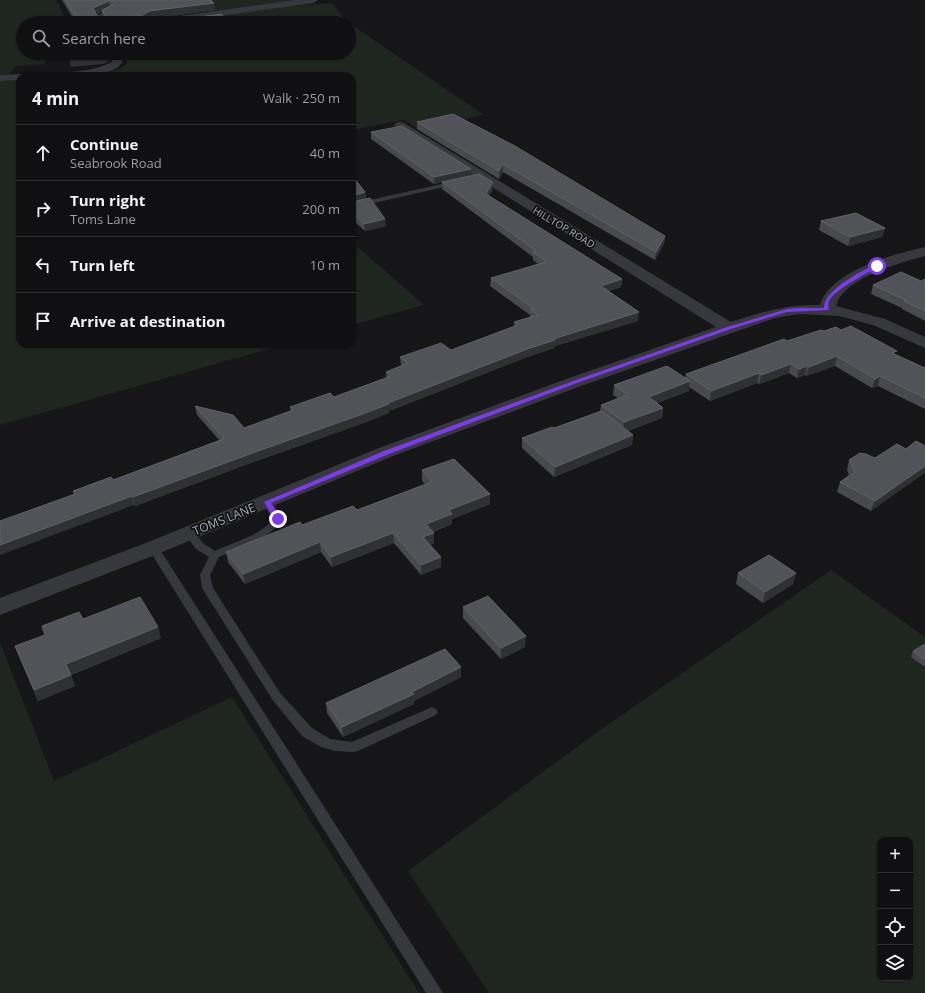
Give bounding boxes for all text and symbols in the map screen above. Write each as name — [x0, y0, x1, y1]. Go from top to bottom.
search box — [16, 16, 356, 60]
icon: search — [30, 27, 52, 49]
text: Search here — [62, 28, 146, 48]
text: 4 min — [32, 87, 79, 110]
text: Walk · 250 m — [263, 89, 340, 107]
text: Continue — [70, 134, 138, 154]
icon: ahead — [32, 142, 54, 164]
text: 40 m — [310, 144, 340, 162]
text: Seabrook Road — [70, 154, 162, 172]
text: Turn right — [70, 190, 145, 210]
icon: right — [32, 198, 54, 220]
text: 200 m — [302, 200, 340, 218]
street label: HILLTOP ROAD — [530, 203, 598, 251]
text: Toms Lane — [70, 210, 136, 228]
icon: left — [32, 254, 54, 276]
text: Turn left — [70, 255, 135, 275]
text: 10 m — [310, 256, 340, 274]
route start — [868, 257, 886, 275]
icon: arrive — [32, 310, 54, 332]
text: Arrive at destination — [70, 311, 225, 331]
street label: TOMS LANE — [190, 499, 258, 539]
route end — [269, 510, 287, 528]
map controls — [877, 837, 913, 981]
button: + — [877, 837, 913, 873]
button: − — [877, 873, 913, 909]
button: locate — [877, 909, 913, 945]
button: layers — [877, 945, 913, 981]

